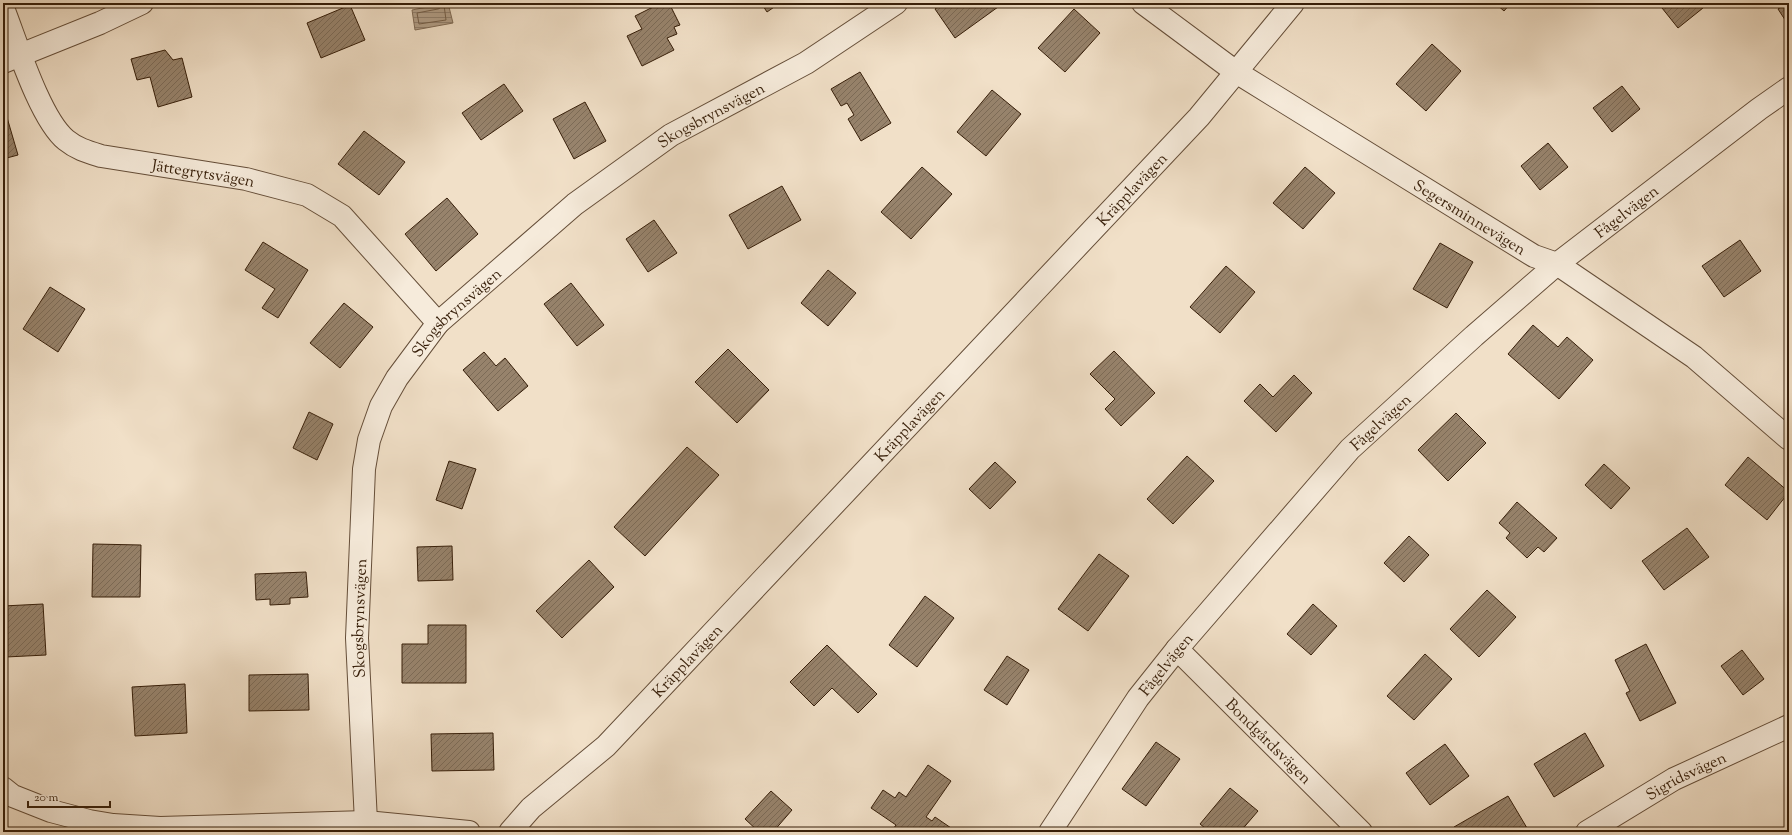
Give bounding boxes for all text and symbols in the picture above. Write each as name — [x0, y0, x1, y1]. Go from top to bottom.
street label: Skogsbrynsvägen — [653, 78, 770, 155]
street label: Kräpplavägen — [1093, 148, 1174, 233]
street label: Jättegrytsvägen — [149, 155, 258, 195]
street label: Segersminnevägen — [1408, 175, 1530, 263]
street label: Fågelvägen — [1591, 181, 1665, 245]
street label: Skogsbrynsvägen — [407, 263, 508, 363]
street label: Kräpplavägen — [870, 384, 952, 468]
street label: Fågelvägen — [1346, 389, 1418, 457]
street label: Skogsbrynsvägen — [348, 558, 374, 678]
street label: Kräpplavägen — [648, 620, 730, 704]
street label: Fågelvägen — [1135, 629, 1200, 702]
street label: Bondgårdsvägen — [1219, 694, 1316, 791]
street label: Sigridsvägen — [1642, 747, 1731, 808]
scale bar — [28, 783, 110, 809]
text: 20 m — [34, 789, 59, 807]

